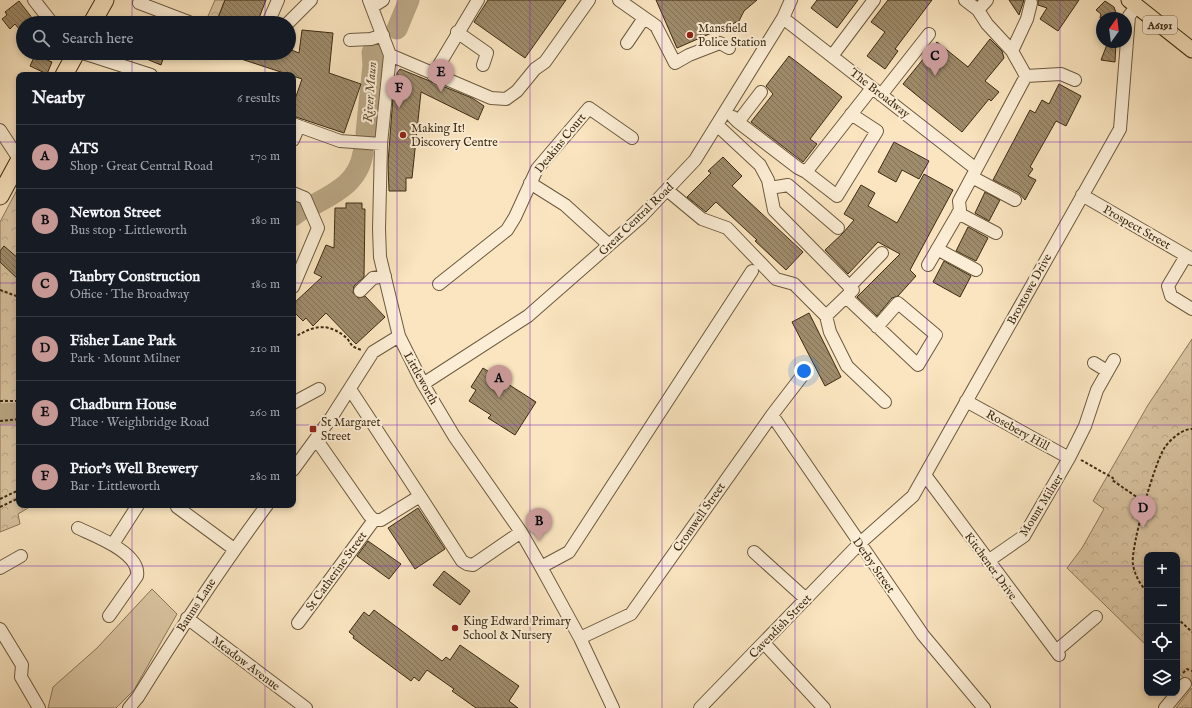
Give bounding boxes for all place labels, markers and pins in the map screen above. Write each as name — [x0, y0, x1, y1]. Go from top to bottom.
place label: Mansfield Police Station — [698, 21, 767, 50]
marker: Mansfield Police Station — [685, 30, 695, 40]
pin: C — [922, 43, 948, 76]
pin: E — [428, 59, 454, 92]
pin: F — [386, 75, 412, 108]
place label: Making It! Discovery Centre — [411, 121, 498, 150]
marker: Making It! Discovery Centre — [398, 130, 408, 140]
pin: A — [486, 365, 512, 398]
place label: St Margaret Street — [321, 415, 381, 444]
marker: St Margaret Street — [308, 424, 318, 434]
pin: D — [1130, 495, 1156, 528]
pin: B — [526, 508, 552, 541]
place label: King Edward Primary School & Nursery — [463, 614, 571, 643]
marker: King Edward Primary School & Nursery — [450, 623, 460, 633]

